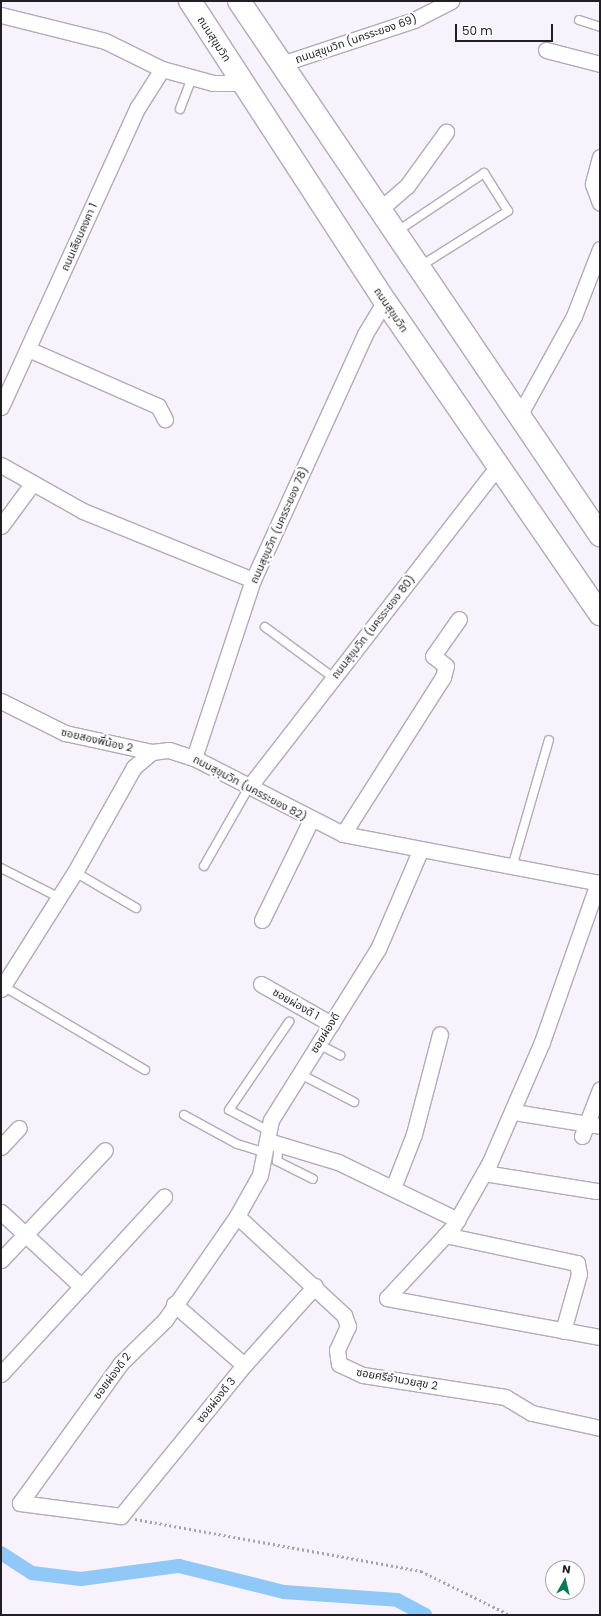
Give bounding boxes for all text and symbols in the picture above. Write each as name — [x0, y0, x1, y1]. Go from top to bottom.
street label: ถนนสุขุมวิท (นครระยอง 69) — [293, 12, 419, 66]
street label: ถนนสุขุมวิท — [194, 14, 234, 64]
scale bar — [457, 16, 555, 42]
text: 50 m — [462, 22, 493, 39]
street label: ถนนเลียบคงคา 1 — [58, 201, 100, 273]
street label: ถนนสุขุมวิท — [371, 285, 411, 335]
street label: ถนนสุขุมวิท (นครระยอง 78) — [247, 464, 311, 586]
street label: ถนนสุขุมวิท (นครระยอง 80) — [328, 573, 418, 681]
street label: ซอยสองพี่น้อง 2 — [60, 725, 134, 755]
street label: ถนนสุขุมวิท (นครระยอง 82) — [191, 752, 309, 824]
street label: ซอยผ่องดี 1 — [270, 985, 322, 1023]
street label: ซอยผ่องดี — [307, 1010, 343, 1056]
street label: ซอยผ่องดี 2 — [90, 1350, 134, 1402]
street label: ซอยศรีอำนวยสุข 2 — [355, 1365, 439, 1393]
street label: ซอยผ่องดี 3 — [194, 1375, 238, 1425]
north arrow — [545, 1560, 585, 1600]
text: N — [561, 1561, 572, 1578]

